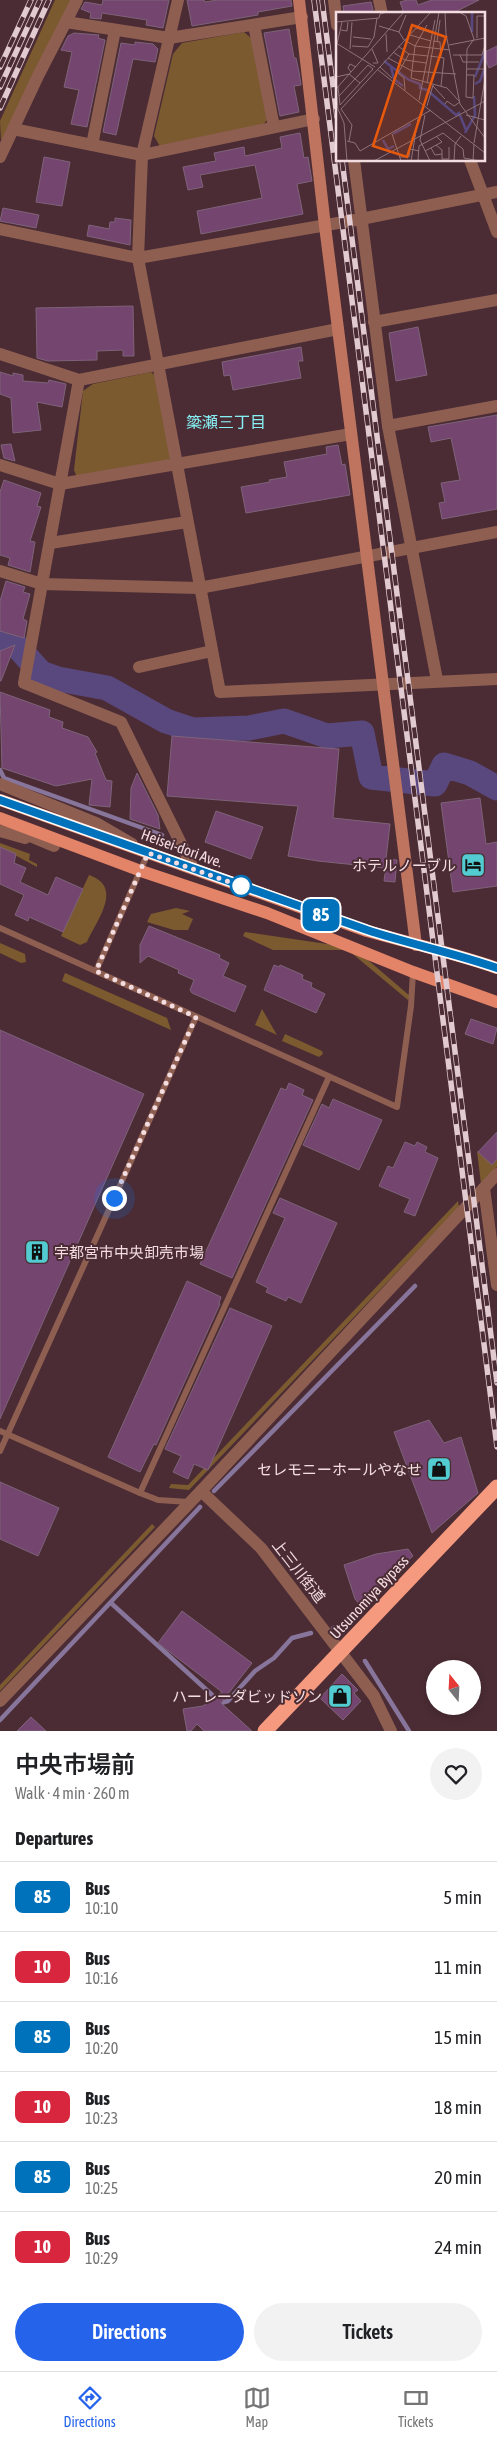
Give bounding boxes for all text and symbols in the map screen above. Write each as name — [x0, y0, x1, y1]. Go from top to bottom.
inset map — [336, 12, 484, 161]
district label: 簗瀬三丁目 — [186, 413, 266, 431]
street label: Heisei-dori Ave. — [139, 825, 225, 871]
hotel icon: ホテルノーブル — [460, 852, 486, 878]
place label: ホテルノーブル — [352, 857, 456, 874]
unlabelled marker — [230, 875, 252, 897]
line badge: 85 — [298, 899, 344, 931]
text: 85 — [313, 904, 329, 925]
your location — [102, 1186, 127, 1211]
building icon: 宇都宮市中央卸売市場 — [24, 1239, 50, 1265]
place label: 宇都宮市中央卸売市場 — [54, 1244, 204, 1261]
shop icon: セレモニーホールやなせ — [426, 1456, 452, 1482]
place label: セレモニーホールやなせ — [257, 1461, 422, 1478]
street label: 上三川街道 — [269, 1536, 329, 1606]
street label: Utsunomiya Bypass — [326, 1552, 412, 1642]
north arrow — [426, 1660, 481, 1715]
map controls — [426, 1660, 481, 1715]
shop icon: ハーレーダビッドソン — [327, 1683, 353, 1709]
place label: ハーレーダビッドソン — [172, 1688, 322, 1705]
button: heart — [430, 1748, 482, 1800]
text: 中央市場前 — [15, 1751, 135, 1778]
text: Walk · 4 min · 260 m — [15, 1784, 129, 1802]
text: Departures — [15, 1827, 93, 1849]
text: Bus — [85, 1877, 110, 1899]
text: 85 — [34, 1886, 51, 1907]
text: 5 min — [443, 1886, 482, 1908]
text: 10:10 — [85, 1899, 118, 1917]
text: Bus — [85, 1947, 110, 1969]
text: 10 — [34, 1956, 51, 1977]
text: 11 min — [434, 1956, 482, 1978]
text: 10:16 — [85, 1969, 118, 1987]
text: Bus — [85, 2017, 110, 2039]
text: 85 — [34, 2026, 51, 2047]
text: 15 min — [434, 2026, 482, 2048]
text: 10:20 — [85, 2039, 118, 2057]
text: Bus — [85, 2087, 110, 2109]
text: 10 — [34, 2096, 51, 2117]
text: 18 min — [434, 2096, 482, 2118]
text: 10:23 — [85, 2109, 118, 2127]
text: Bus — [85, 2157, 110, 2179]
text: 85 — [34, 2166, 51, 2187]
text: 20 min — [434, 2166, 482, 2188]
text: 10:25 — [85, 2179, 118, 2197]
text: Bus — [85, 2227, 110, 2249]
text: 10 — [34, 2236, 51, 2257]
text: 24 min — [434, 2236, 482, 2258]
text: 10:29 — [85, 2249, 118, 2267]
button: Directions — [15, 2303, 244, 2361]
button: Tickets — [254, 2303, 482, 2361]
tab: Directions — [64, 2384, 116, 2430]
tab: Map — [243, 2384, 271, 2430]
tab: Tickets — [398, 2384, 433, 2430]

